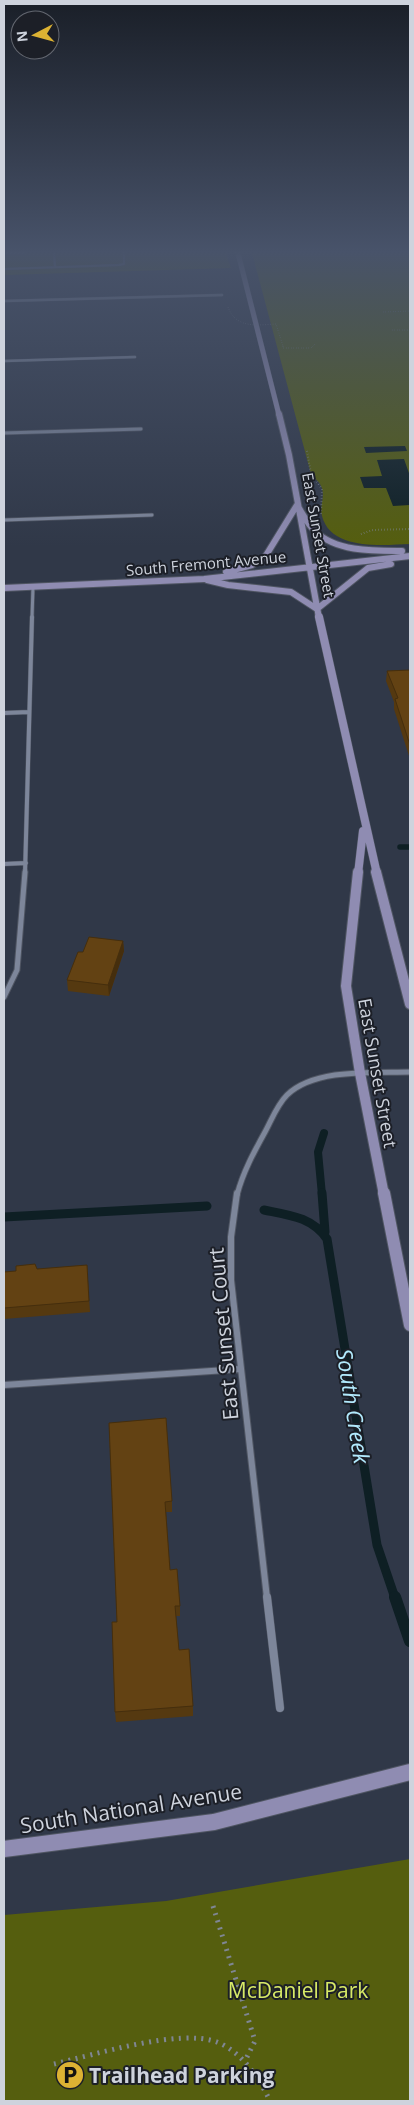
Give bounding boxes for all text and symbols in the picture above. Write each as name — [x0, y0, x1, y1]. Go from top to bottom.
north arrow — [10, 10, 60, 60]
text: N — [12, 30, 32, 43]
street label: East Sunset Street — [298, 471, 340, 599]
street label: South Fremont Avenue — [125, 546, 287, 580]
street label: East Sunset Street — [353, 996, 403, 1150]
street label: East Sunset Court — [202, 1247, 244, 1421]
water label: South Creek — [330, 1346, 378, 1467]
street label: South National Avenue — [18, 1777, 244, 1839]
park label: McDaniel Park — [228, 1976, 368, 2004]
parking icon: Trailhead Parking — [55, 2060, 85, 2090]
place label: Trailhead Parking — [89, 2061, 274, 2089]

